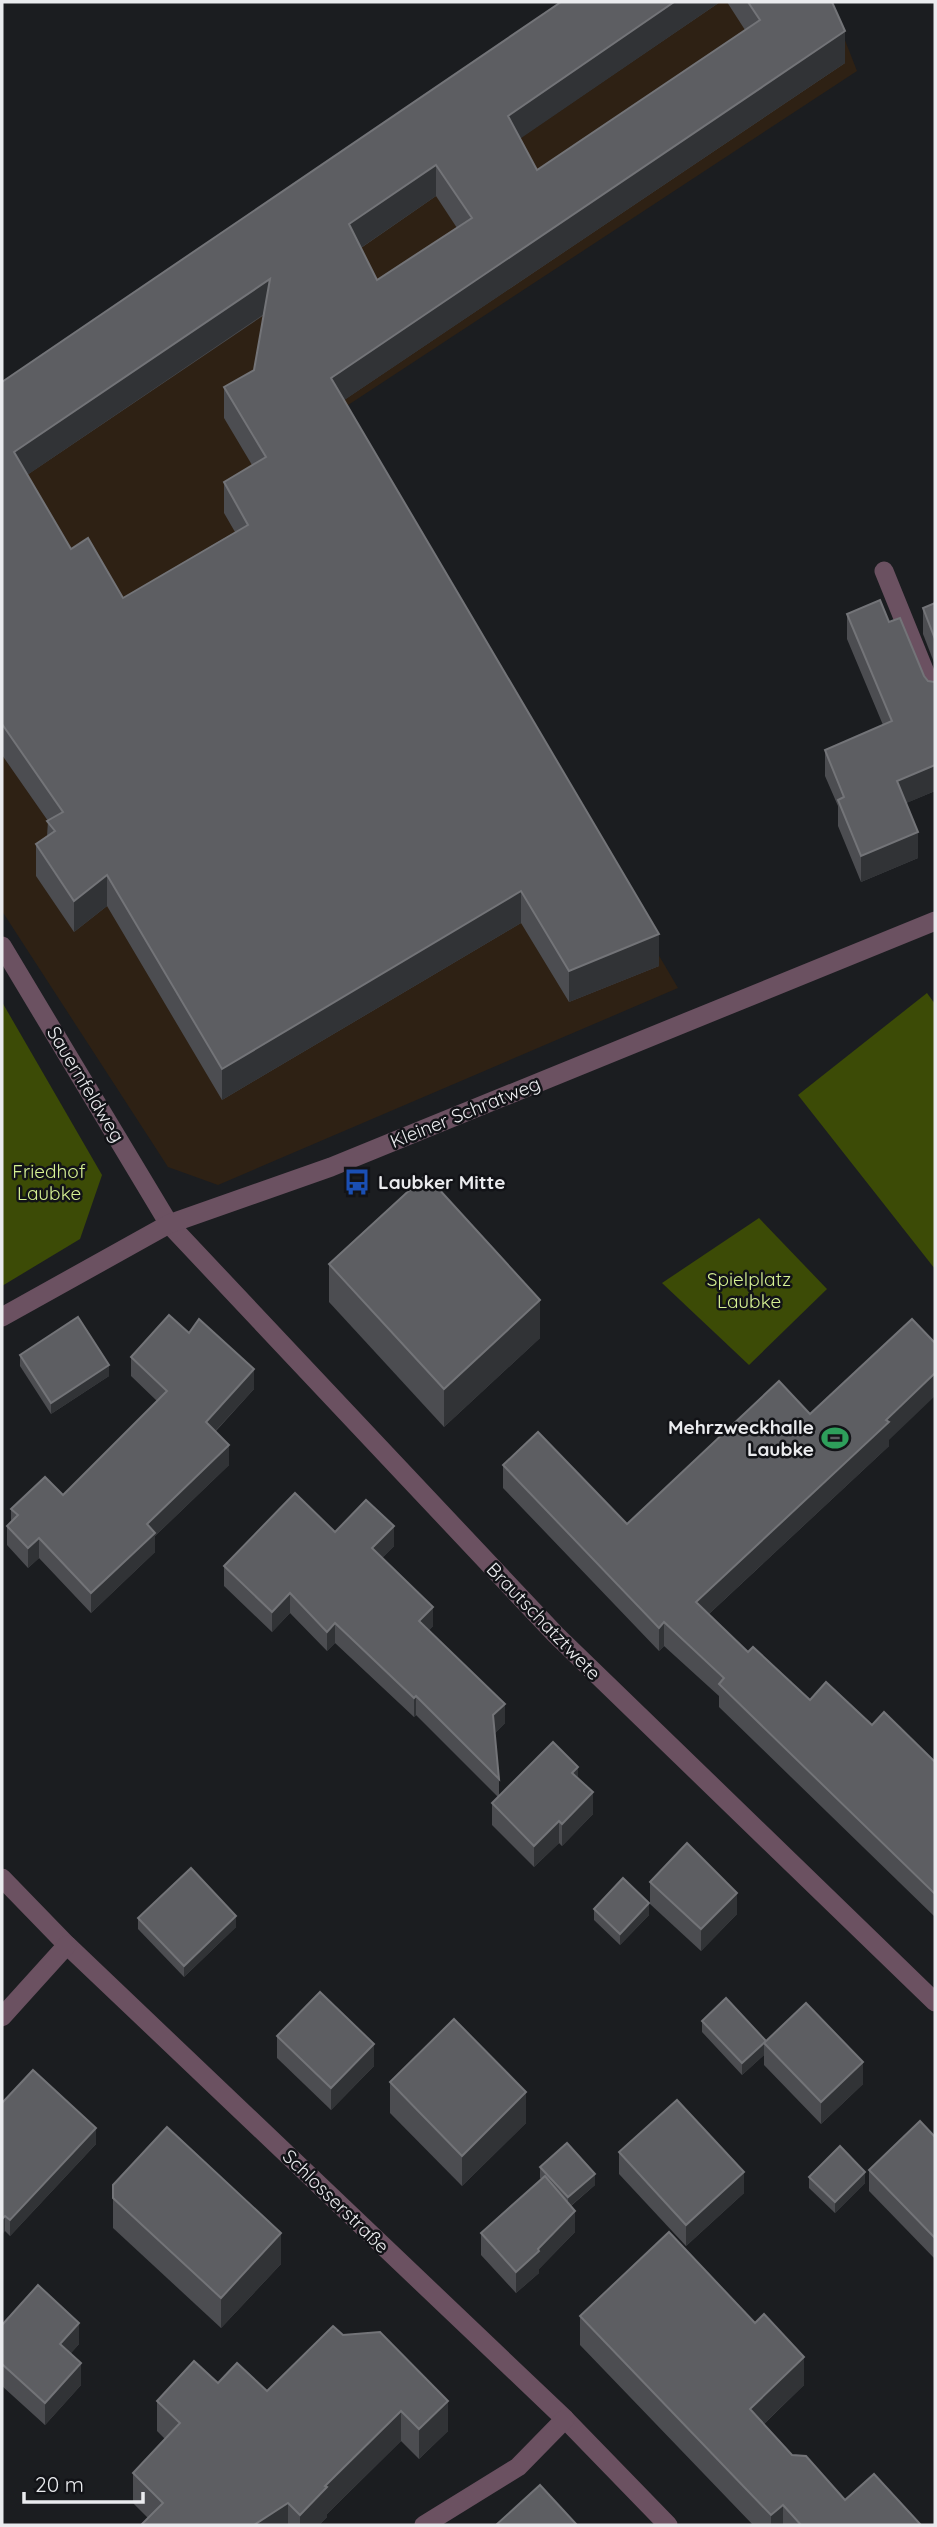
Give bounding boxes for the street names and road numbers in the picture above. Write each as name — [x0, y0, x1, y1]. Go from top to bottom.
street label: Sauernfeldweg — [42, 1022, 130, 1146]
street label: Kleiner Schratweg — [386, 1071, 544, 1153]
street label: Brautschatztwete — [482, 1557, 606, 1685]
street label: Schlosserstraße — [278, 2144, 394, 2258]

